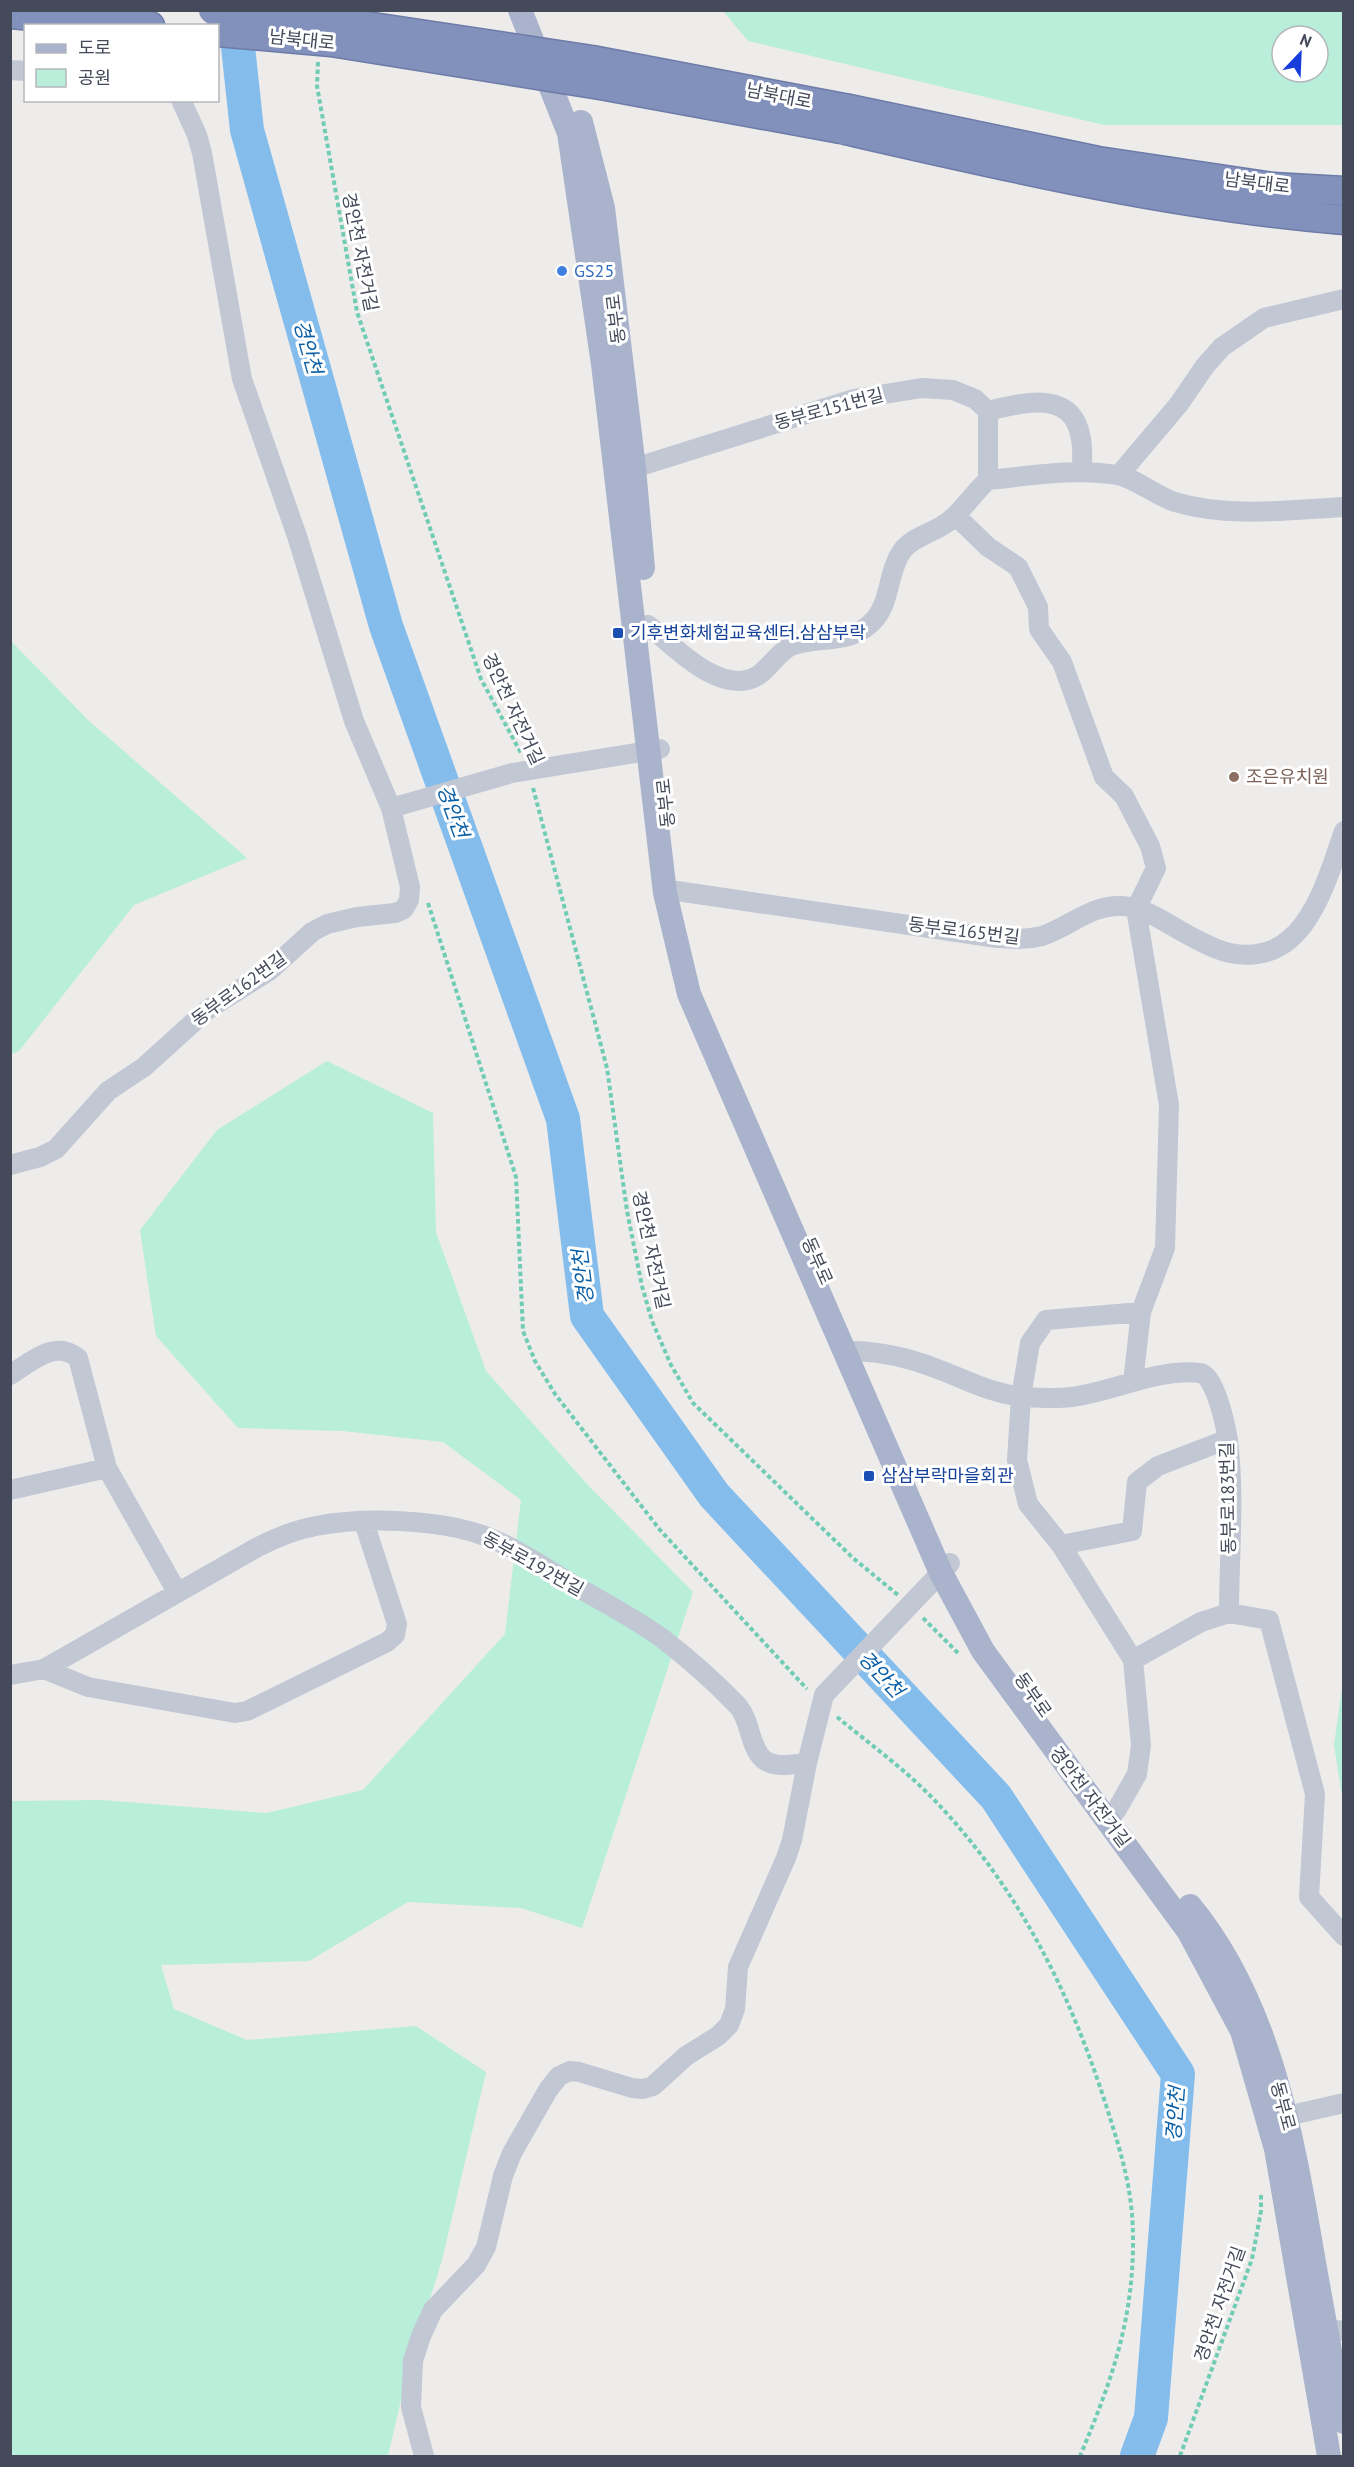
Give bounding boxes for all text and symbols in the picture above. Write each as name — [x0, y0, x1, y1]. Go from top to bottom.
legend — [24, 24, 219, 102]
north arrow — [1270, 24, 1330, 84]
street label: 남북대로 — [268, 25, 336, 54]
text: N — [1297, 29, 1315, 51]
text: 도로 — [78, 36, 111, 59]
text: 공원 — [78, 66, 111, 89]
street label: 남북대로 — [744, 78, 814, 113]
street label: 남북대로 — [1223, 167, 1291, 198]
street label: 경안천 자전거길 — [338, 190, 383, 313]
place label: GS25 — [574, 259, 614, 282]
marker: GS25 — [555, 264, 569, 278]
street label: 동부로 — [601, 293, 630, 345]
water label: 경안천 — [288, 317, 329, 380]
street label: 동부로151번길 — [772, 383, 886, 434]
place label: 기후변화체험교육센터.삼삼부락 — [630, 621, 866, 644]
marker: 기후변화체험교육센터.삼삼부락 — [611, 626, 625, 640]
street label: 경안천 자전거길 — [478, 649, 549, 768]
place label: 조은유치원 — [1246, 765, 1329, 788]
marker: 조은유치원 — [1227, 770, 1241, 784]
street label: 동부로 — [651, 777, 680, 829]
water label: 경안천 — [431, 781, 476, 844]
street label: 동부로165번길 — [907, 912, 1021, 949]
street label: 동부로162번길 — [187, 946, 291, 1031]
street label: 경안천 자전거길 — [628, 1188, 675, 1311]
street label: 동부로 — [797, 1233, 838, 1288]
water label: 경안천 — [566, 1245, 599, 1306]
street label: 동부로183번길 — [1215, 1442, 1240, 1554]
place label: 삼삼부락마을회관 — [881, 1464, 1014, 1487]
marker: 삼삼부락마을회관 — [862, 1469, 876, 1483]
street label: 동부로192번길 — [479, 1526, 588, 1601]
water label: 경안천 — [853, 1645, 911, 1705]
street label: 동부로 — [1010, 1668, 1057, 1722]
street label: 경안천 자전거길 — [1045, 1742, 1136, 1852]
street label: 동부로 — [1266, 2079, 1301, 2133]
water label: 경안천 — [1160, 2083, 1190, 2142]
street label: 경안천 자전거길 — [1189, 2243, 1250, 2365]

